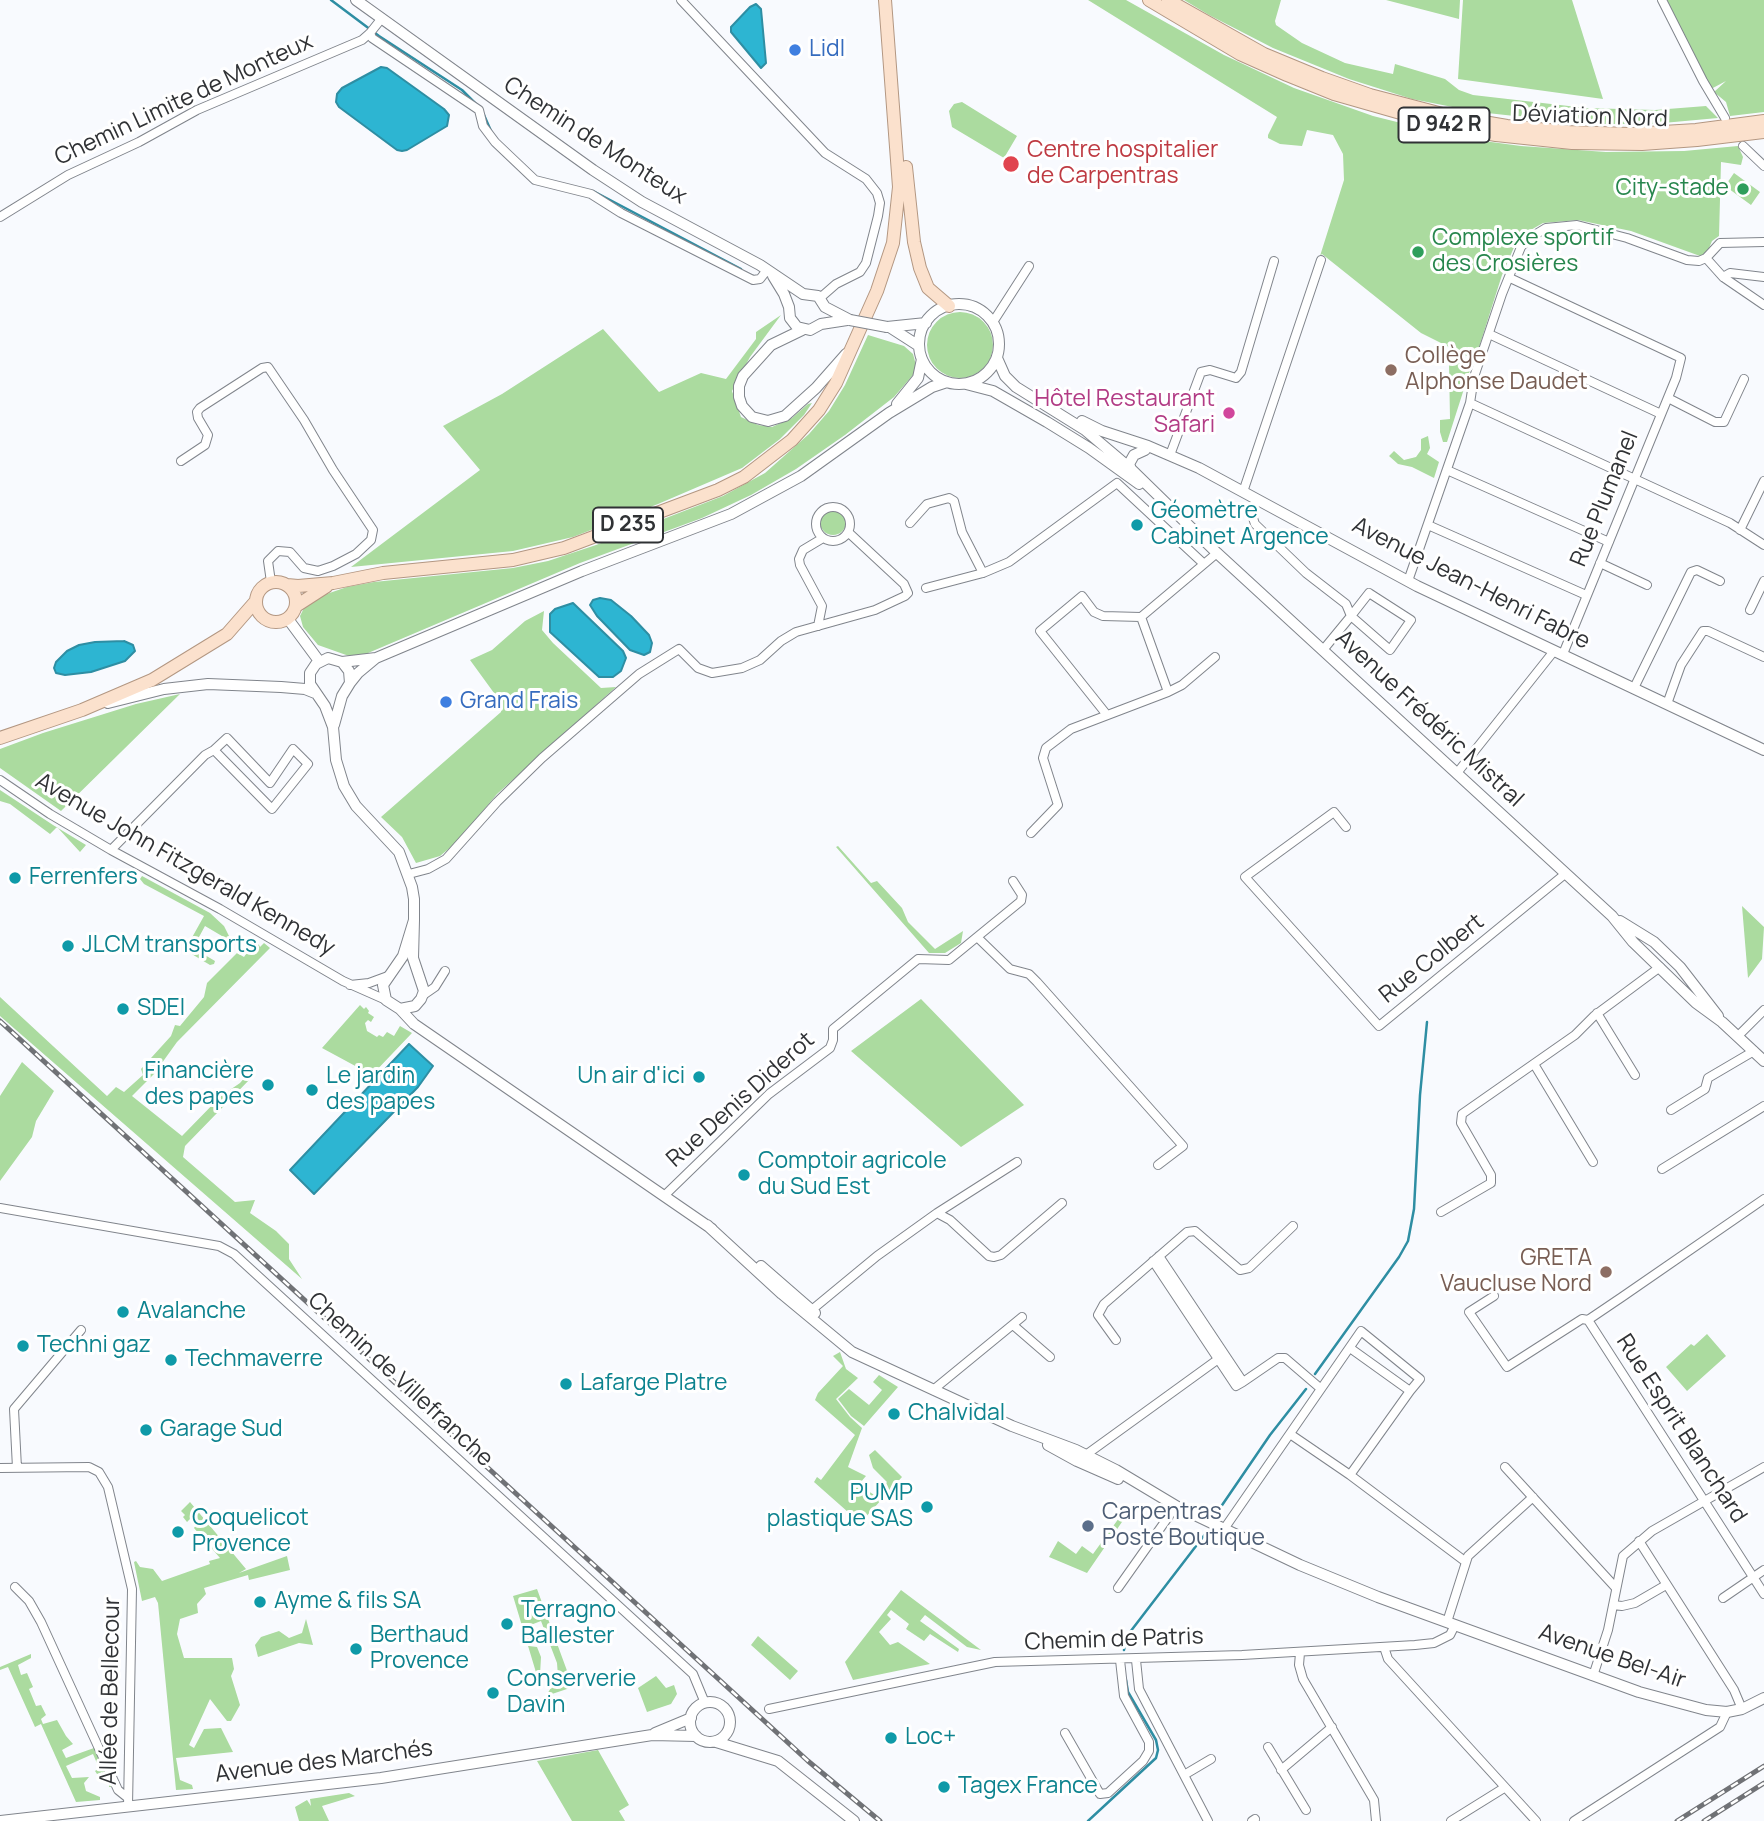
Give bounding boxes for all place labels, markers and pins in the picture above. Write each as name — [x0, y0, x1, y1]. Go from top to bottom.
place label: Lidl — [809, 36, 845, 64]
marker: Lidl — [787, 42, 803, 58]
place label: Centre hospitalier de Carpentras — [1027, 137, 1218, 191]
marker: Centre hospitalier de Carpentras — [1001, 154, 1021, 174]
place label: City-stade — [1615, 175, 1729, 203]
marker: City-stade — [1735, 181, 1751, 197]
place label: Complexe sportif des Crosières — [1432, 225, 1614, 279]
marker: Complexe sportif des Crosières — [1410, 244, 1426, 260]
place label: Collège Alphonse Daudet — [1405, 343, 1588, 397]
marker: Collège Alphonse Daudet — [1383, 362, 1399, 378]
place label: Hôtel Restaurant Safari — [1034, 386, 1215, 440]
marker: Hôtel Restaurant Safari — [1221, 405, 1237, 421]
place label: Géomètre Cabinet Argence — [1151, 498, 1329, 552]
marker: Géomètre Cabinet Argence — [1129, 517, 1145, 533]
place label: Grand Frais — [460, 688, 578, 716]
marker: Grand Frais — [438, 694, 454, 710]
place label: Ferrenfers — [29, 864, 138, 892]
marker: Ferrenfers — [7, 870, 23, 886]
place label: JLCM transports — [82, 932, 257, 960]
marker: JLCM transports — [60, 938, 76, 954]
place label: SDEI — [137, 995, 185, 1023]
marker: SDEI — [115, 1001, 131, 1017]
place label: Financière des papes — [144, 1058, 254, 1112]
place label: Le jardin des papes — [326, 1063, 435, 1117]
place label: Un air d'ici — [577, 1063, 685, 1091]
marker: Un air d'ici — [691, 1069, 707, 1085]
marker: Financière des papes — [260, 1077, 276, 1093]
marker: Le jardin des papes — [304, 1082, 320, 1098]
place label: Comptoir agricole du Sud Est — [758, 1148, 947, 1202]
marker: Comptoir agricole du Sud Est — [736, 1167, 752, 1183]
place label: GRETA Vaucluse Nord — [1440, 1245, 1592, 1299]
marker: GRETA Vaucluse Nord — [1598, 1264, 1614, 1280]
place label: Avalanche — [137, 1298, 246, 1326]
marker: Avalanche — [115, 1304, 131, 1320]
place label: Techni gaz — [37, 1332, 151, 1360]
marker: Techni gaz — [15, 1338, 31, 1354]
place label: Techmaverre — [185, 1346, 323, 1374]
marker: Techmaverre — [163, 1352, 179, 1368]
place label: Lafarge Platre — [580, 1370, 727, 1398]
marker: Lafarge Platre — [558, 1376, 574, 1392]
place label: Chalvidal — [908, 1400, 1005, 1428]
marker: Chalvidal — [886, 1406, 902, 1422]
place label: Garage Sud — [160, 1416, 283, 1444]
marker: Garage Sud — [138, 1422, 154, 1438]
place label: PUMP plastique SAS — [767, 1480, 913, 1534]
marker: PUMP plastique SAS — [919, 1499, 935, 1515]
place label: Carpentras Poste Boutique — [1102, 1499, 1265, 1553]
place label: Coquelicot Provence — [192, 1505, 309, 1559]
marker: Carpentras Poste Boutique — [1080, 1518, 1096, 1534]
marker: Coquelicot Provence — [170, 1524, 186, 1540]
place label: Ayme & fils SA — [274, 1588, 421, 1616]
marker: Ayme & fils SA — [252, 1594, 268, 1610]
place label: Terragno Ballester — [521, 1597, 616, 1651]
marker: Terragno Ballester — [499, 1616, 515, 1632]
place label: Berthaud Provence — [370, 1622, 469, 1676]
marker: Berthaud Provence — [348, 1641, 364, 1657]
place label: Conserverie Davin — [507, 1666, 636, 1720]
marker: Conserverie Davin — [485, 1685, 501, 1701]
place label: Loc+ — [905, 1724, 956, 1752]
marker: Loc+ — [883, 1730, 899, 1746]
place label: Tagex France — [958, 1773, 1098, 1801]
marker: Tagex France — [936, 1779, 952, 1795]

